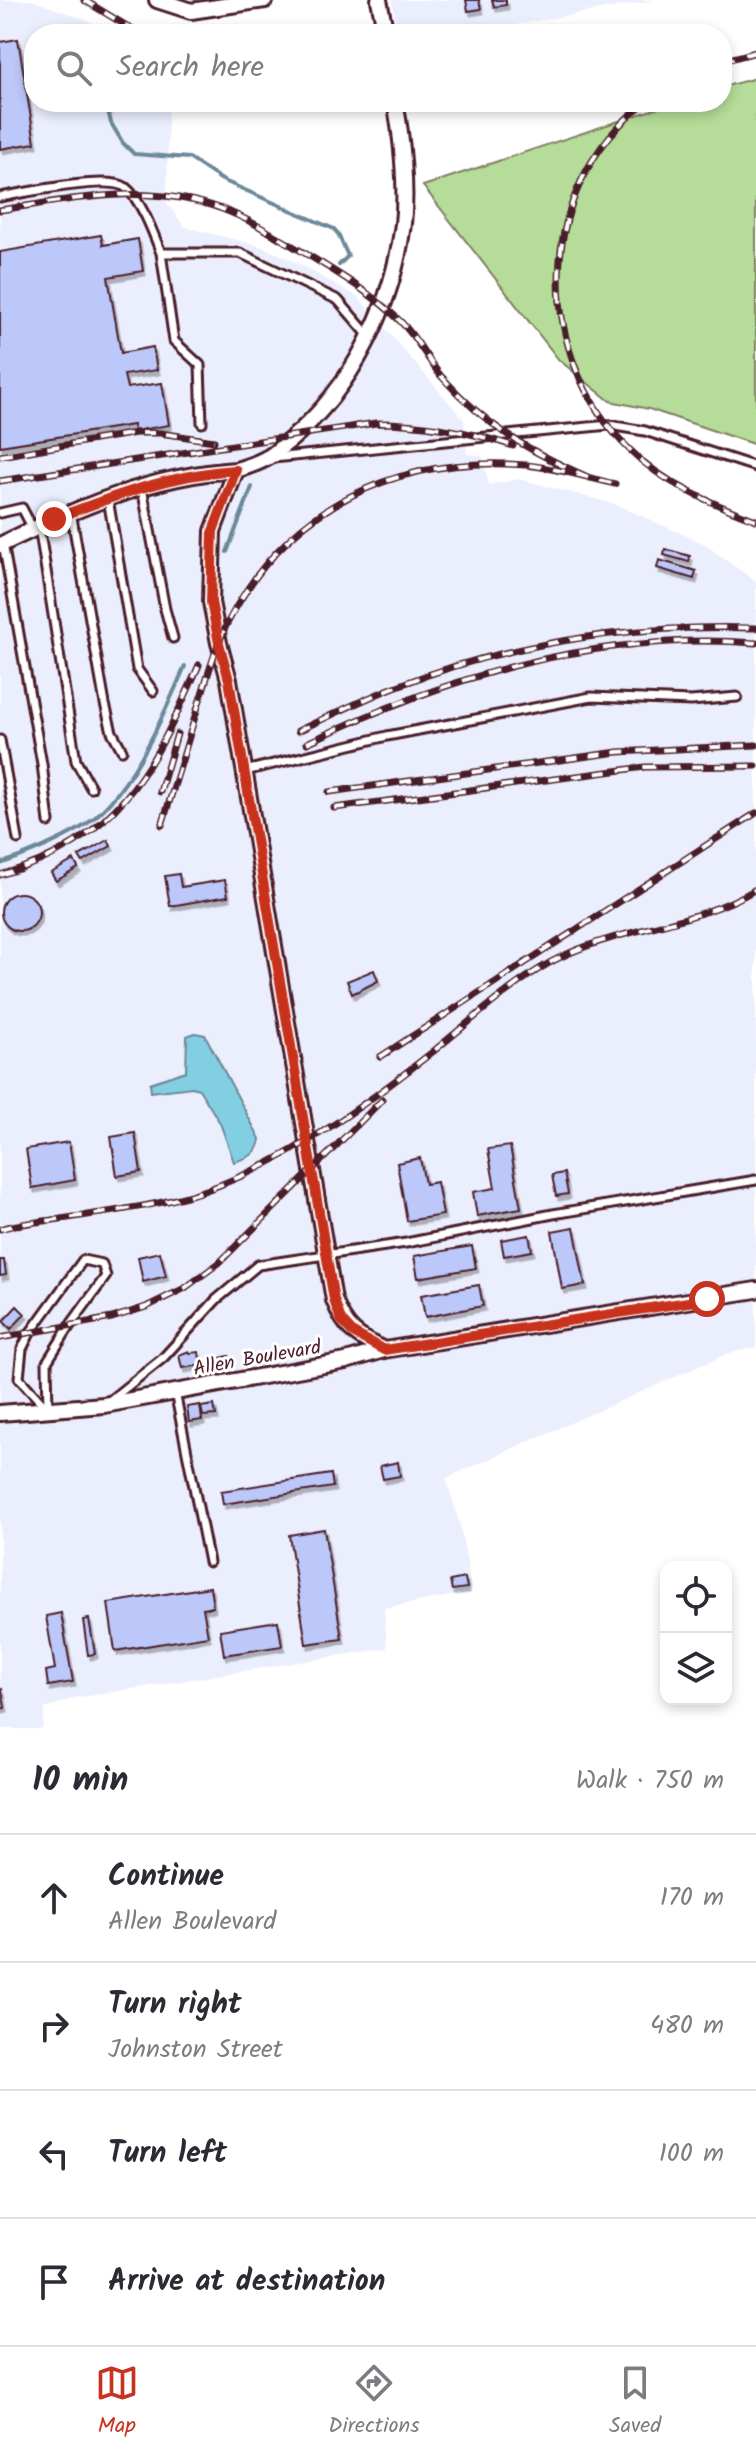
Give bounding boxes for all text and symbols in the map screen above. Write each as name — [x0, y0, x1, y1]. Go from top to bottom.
search box — [24, 24, 732, 112]
text: Search here — [116, 44, 264, 92]
icon: search — [52, 46, 96, 90]
route end — [36, 501, 72, 537]
route start — [689, 1281, 725, 1317]
street label: Allen Boulevard — [191, 1332, 325, 1386]
map controls — [660, 1561, 732, 1705]
button: locate — [660, 1561, 732, 1633]
button: layers — [660, 1633, 732, 1705]
text: 10 min — [32, 1754, 128, 1808]
text: Walk · 750 m — [576, 1760, 724, 1802]
text: Continue — [108, 1853, 224, 1901]
icon: ahead — [32, 1876, 76, 1920]
text: 170 m — [660, 1877, 724, 1919]
text: Allen Boulevard — [108, 1901, 276, 1943]
text: Turn right — [108, 1981, 241, 2029]
icon: right — [32, 2004, 76, 2048]
text: 480 m — [650, 2005, 724, 2047]
text: Johnston Street — [108, 2029, 283, 2071]
text: Turn left — [108, 2130, 227, 2178]
icon: left — [32, 2132, 76, 2176]
text: 100 m — [659, 2133, 724, 2175]
text: Arrive at destination — [108, 2258, 385, 2306]
icon: arrive — [32, 2260, 76, 2304]
tab: Map — [95, 2361, 139, 2444]
tab: Directions — [328, 2361, 420, 2444]
tab: Saved — [609, 2361, 661, 2444]

